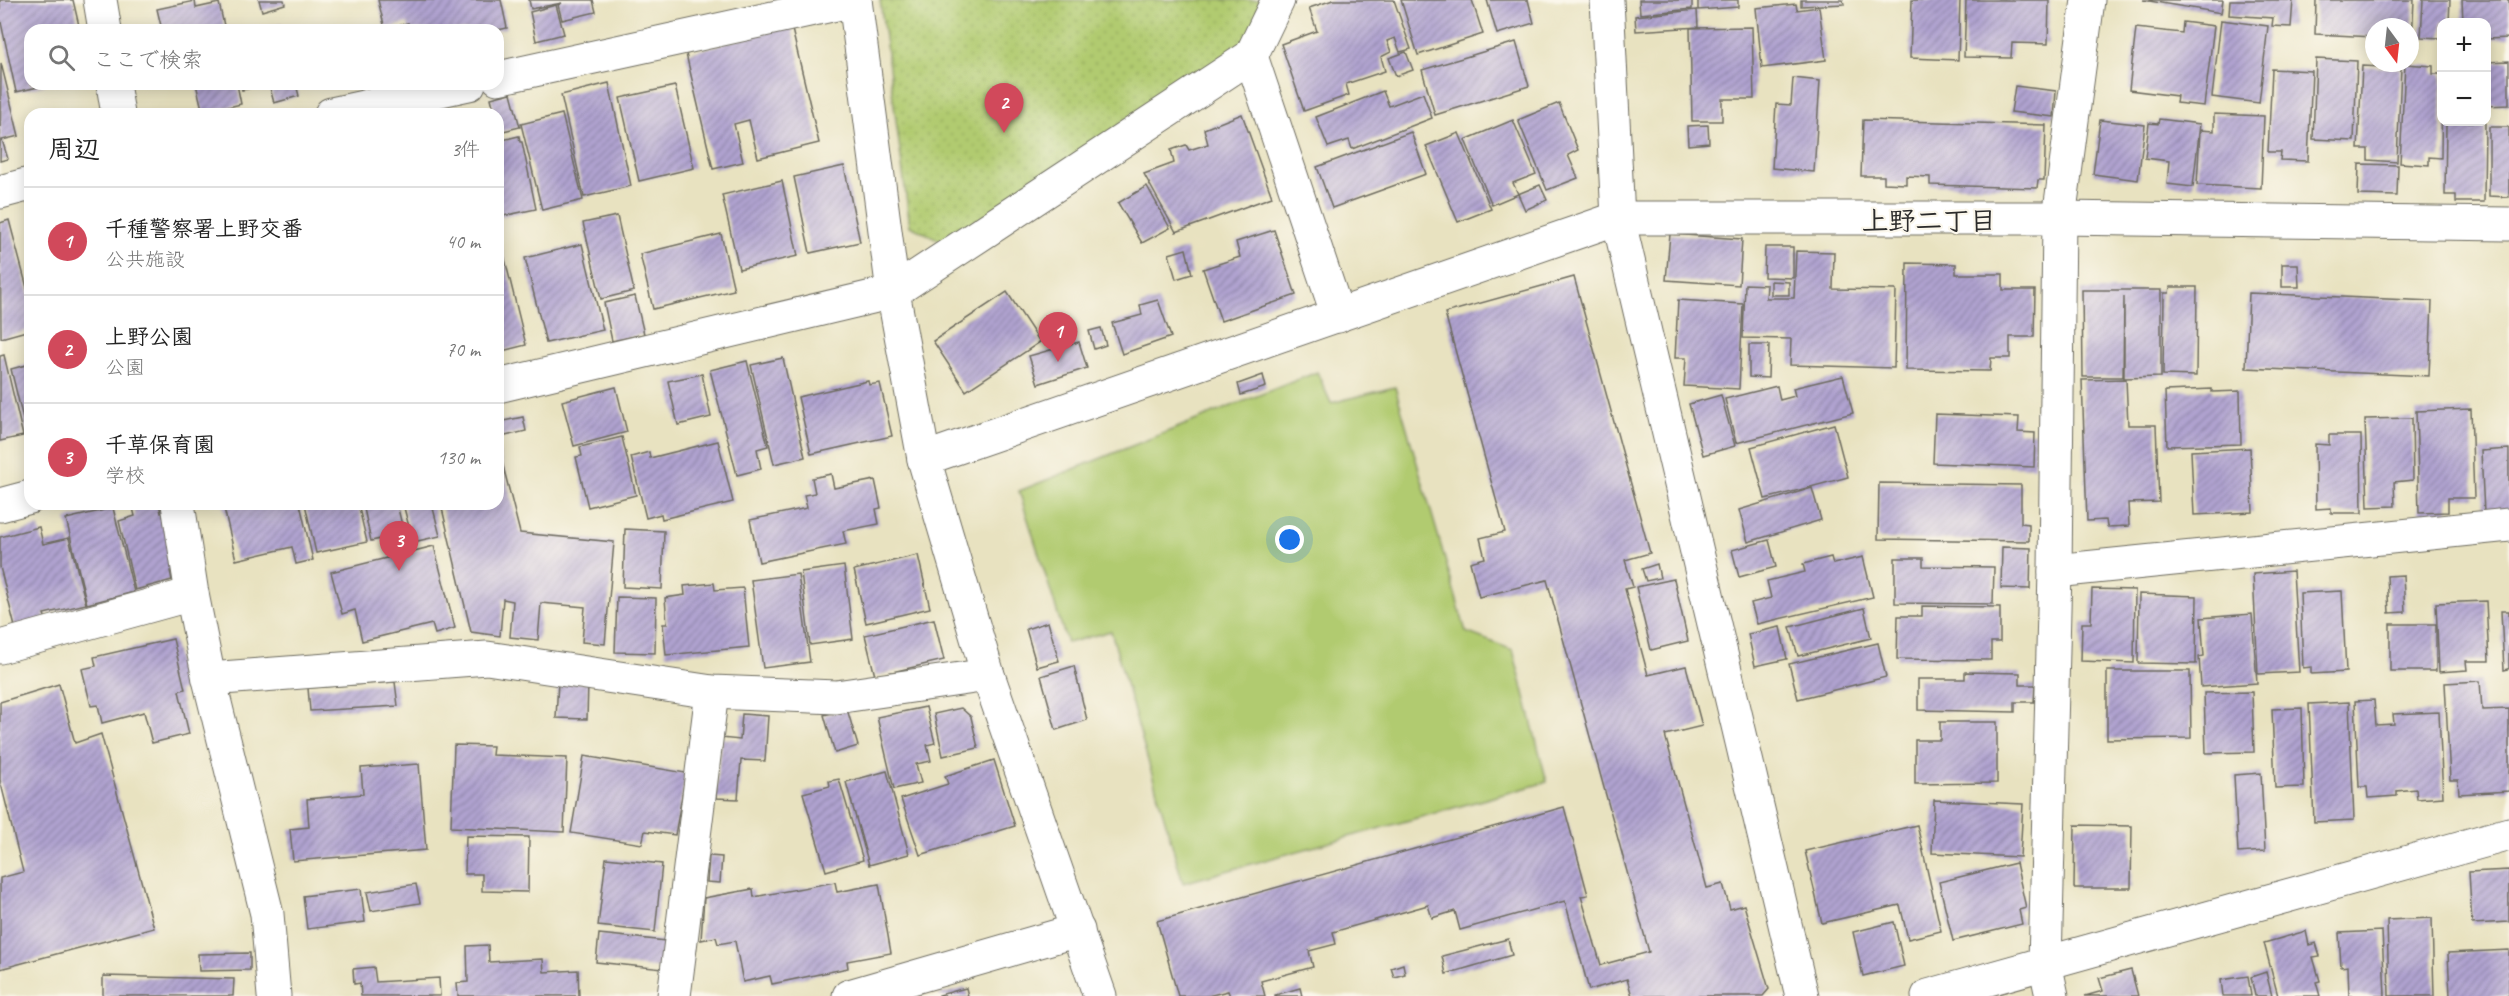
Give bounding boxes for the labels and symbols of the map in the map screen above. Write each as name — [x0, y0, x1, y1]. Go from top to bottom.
north arrow — [2365, 18, 2419, 72]
pin: 2 — [984, 84, 1024, 133]
district label: 上野二丁目 — [1862, 204, 1997, 238]
pin: 1 — [1038, 312, 1078, 362]
pin: 3 — [380, 522, 418, 571]
your location — [1275, 525, 1304, 554]

